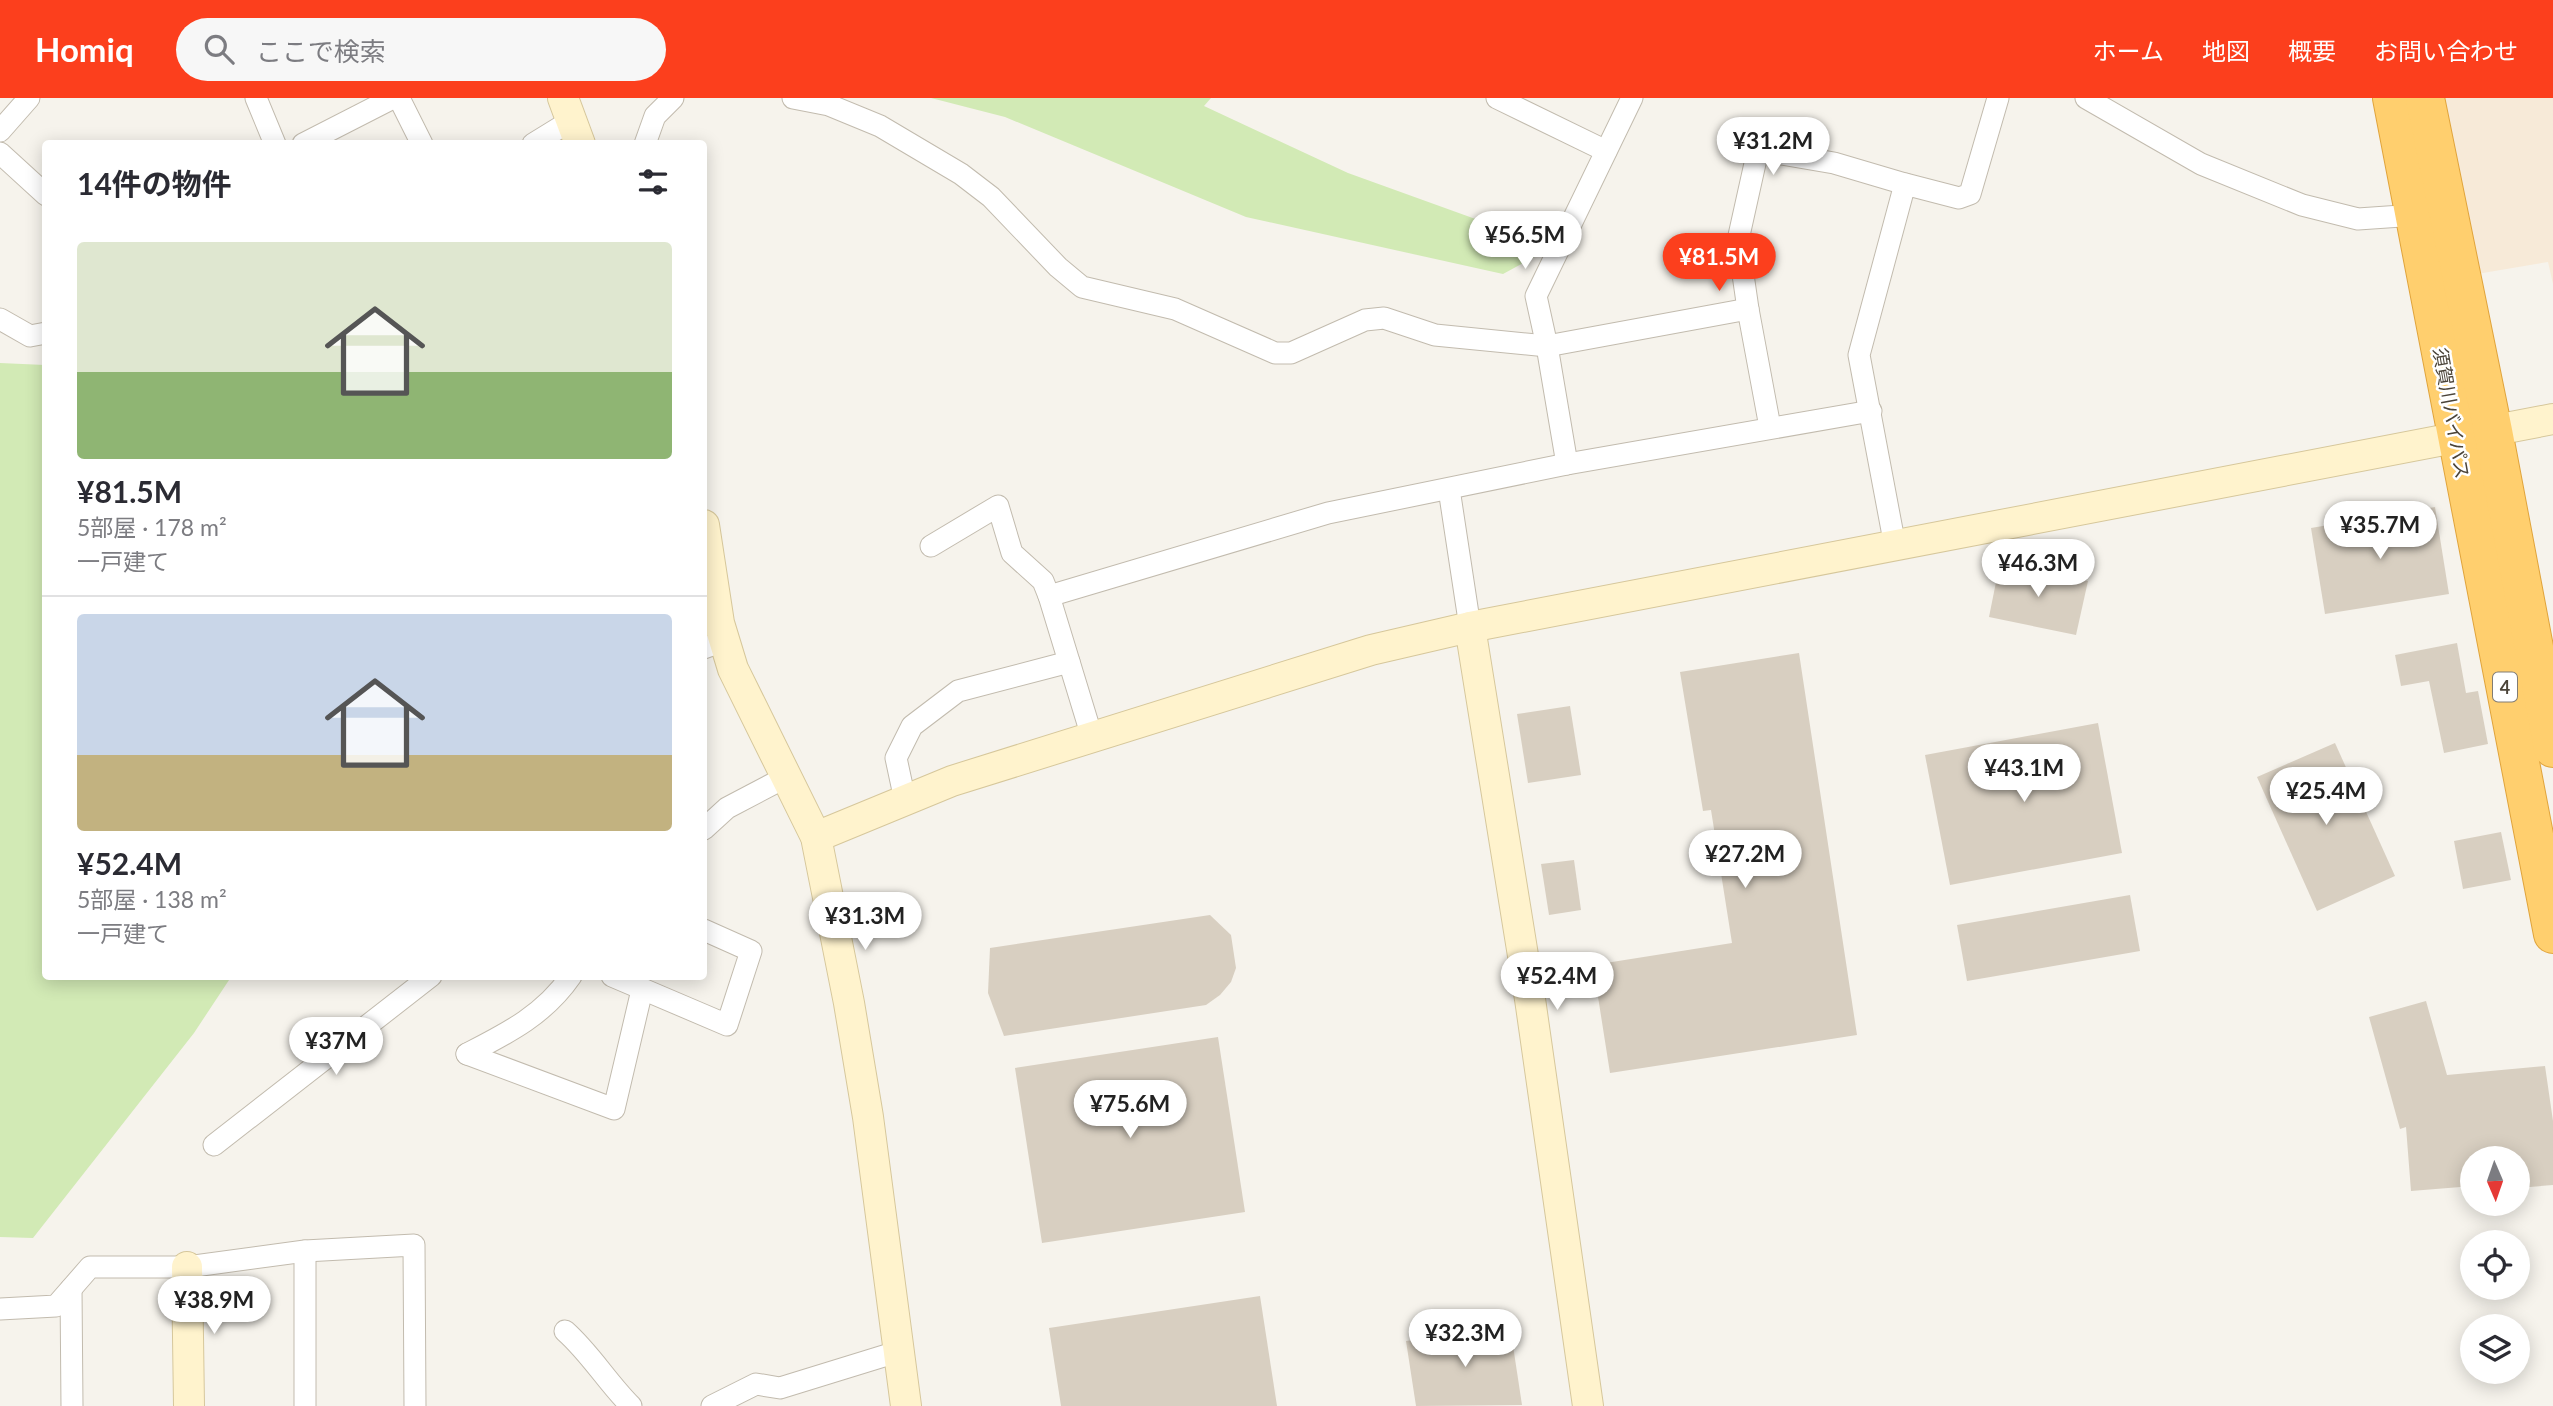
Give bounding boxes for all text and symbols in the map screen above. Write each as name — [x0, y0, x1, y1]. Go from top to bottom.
search box — [176, 18, 666, 81]
text: Homiq — [35, 29, 134, 69]
icon: search — [200, 30, 238, 68]
text: ここで検索 — [256, 35, 386, 67]
text: ホーム — [2093, 36, 2164, 65]
text: 地図 — [2202, 36, 2250, 65]
text: 概要 — [2288, 36, 2336, 65]
text: お問い合わせ — [2374, 36, 2518, 65]
pin: ¥31.2M — [1716, 118, 1830, 177]
text: ¥31.2M — [1733, 126, 1813, 154]
icon: filters — [634, 163, 672, 201]
text: 14件の物件 — [77, 165, 232, 201]
pin: ¥56.5M — [1468, 212, 1582, 271]
text: ¥56.5M — [1485, 220, 1565, 248]
pin: ¥81.5M — [1662, 234, 1776, 293]
text: ¥81.5M — [1679, 242, 1759, 270]
icon: home — [312, 288, 438, 414]
street label: 須賀川バイパス — [2429, 346, 2475, 480]
text: ¥81.5M — [77, 473, 182, 509]
pin: ¥35.7M — [2323, 502, 2437, 561]
text: ¥35.7M — [2340, 510, 2420, 538]
text: 5部屋 · 178 m² — [77, 513, 227, 541]
pin: ¥46.3M — [1981, 540, 2095, 599]
text: 一戸建て — [77, 547, 169, 575]
text: ¥46.3M — [1998, 548, 2078, 576]
icon: home — [312, 660, 438, 786]
road number: 4 — [2493, 672, 2517, 702]
pin: ¥43.1M — [1967, 744, 2081, 804]
text: ¥43.1M — [1984, 753, 2064, 781]
pin: ¥25.4M — [2269, 768, 2383, 827]
text: ¥25.4M — [2286, 776, 2366, 804]
pin: ¥27.2M — [1688, 830, 1802, 890]
text: ¥27.2M — [1705, 839, 1785, 867]
text: ¥52.4M — [77, 845, 182, 881]
text: 5部屋 · 138 m² — [77, 885, 227, 913]
pin: ¥31.3M — [808, 892, 922, 952]
text: ¥31.3M — [825, 901, 905, 929]
text: 一戸建て — [77, 919, 169, 947]
pin: ¥52.4M — [1500, 953, 1614, 1012]
text: ¥52.4M — [1517, 961, 1597, 989]
pin: ¥37M — [295, 1018, 377, 1077]
text: ¥37M — [305, 1026, 367, 1054]
pin: ¥75.6M — [1073, 1080, 1187, 1140]
text: ¥75.6M — [1090, 1089, 1170, 1117]
north arrow — [2460, 1146, 2530, 1216]
map controls — [2460, 1146, 2530, 1384]
button: locate — [2460, 1230, 2530, 1300]
pin: ¥38.9M — [157, 1276, 271, 1336]
text: ¥38.9M — [174, 1285, 254, 1313]
pin: ¥32.3M — [1408, 1310, 1522, 1369]
button: layers — [2460, 1314, 2530, 1384]
text: ¥32.3M — [1425, 1318, 1505, 1346]

